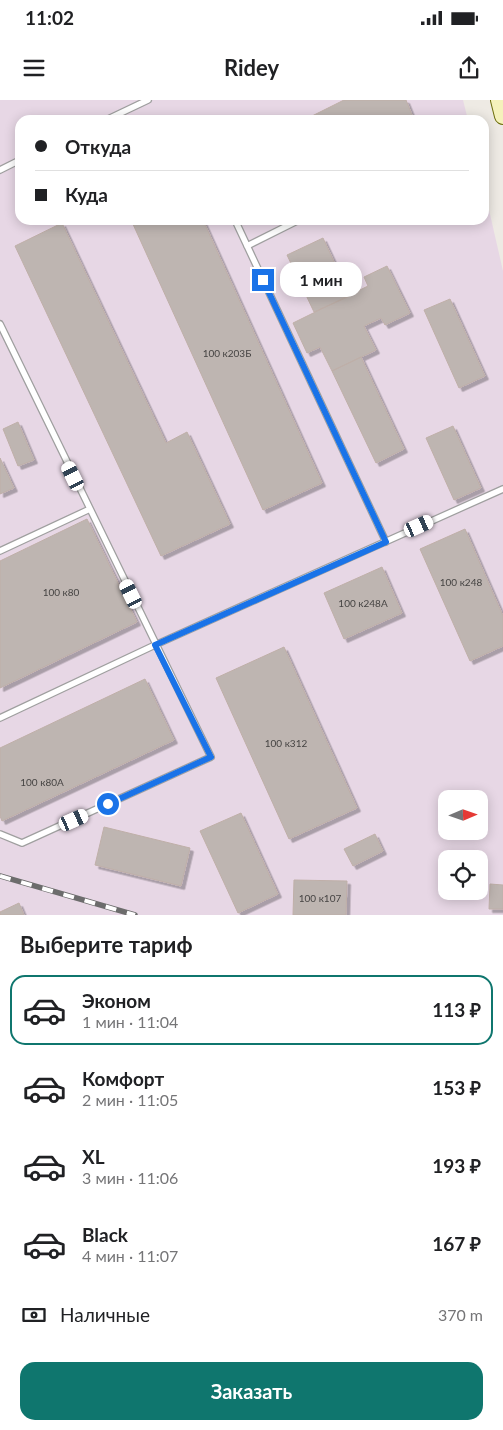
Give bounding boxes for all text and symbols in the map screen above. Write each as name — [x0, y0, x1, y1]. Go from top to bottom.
text: 11:02 — [25, 6, 74, 29]
icon: menu — [20, 54, 48, 82]
text: Ridey — [224, 54, 279, 81]
icon: share — [455, 54, 483, 82]
text: Откуда — [65, 135, 131, 158]
text: Куда — [65, 183, 108, 206]
callout: 1 мин — [280, 262, 363, 298]
route end — [252, 269, 274, 291]
text: 1 мин — [299, 270, 343, 289]
house number: 100 к203Б — [203, 347, 251, 359]
car — [59, 459, 86, 493]
car — [402, 513, 435, 539]
house number: 100 к248 — [440, 576, 482, 588]
car — [117, 577, 144, 611]
house number: 100 к80 — [43, 586, 80, 598]
house number: 100 к248А — [338, 597, 388, 609]
house number: 100 к312 — [265, 737, 307, 749]
house number: 100 к80А — [20, 776, 64, 788]
north arrow — [438, 790, 488, 840]
map controls — [438, 790, 488, 900]
route start — [97, 793, 119, 815]
car — [57, 807, 90, 833]
button: locate — [438, 850, 488, 900]
house number: 100 к107 — [299, 892, 341, 904]
text: Выберите тариф — [20, 931, 193, 958]
icon: car — [22, 988, 67, 1033]
text: Эконом — [82, 989, 151, 1012]
text: 113 ₽ — [432, 998, 481, 1021]
text: 1 мин · 11:04 — [82, 1012, 178, 1031]
icon: car — [22, 1066, 67, 1111]
text: Комфорт — [82, 1067, 164, 1090]
text: 153 ₽ — [432, 1076, 481, 1099]
text: 2 мин · 11:05 — [82, 1090, 178, 1109]
icon: car — [22, 1144, 67, 1189]
text: XL — [82, 1145, 105, 1168]
text: 193 ₽ — [432, 1154, 481, 1177]
text: 3 мин · 11:06 — [82, 1168, 178, 1187]
icon: car — [22, 1222, 67, 1267]
text: Black — [82, 1223, 128, 1246]
text: 167 ₽ — [432, 1232, 481, 1255]
text: 4 мин · 11:07 — [82, 1246, 178, 1265]
icon: cash — [20, 1301, 48, 1329]
text: Наличные — [60, 1303, 150, 1326]
text: 370 m — [438, 1305, 483, 1324]
button: Заказать — [20, 1362, 483, 1420]

